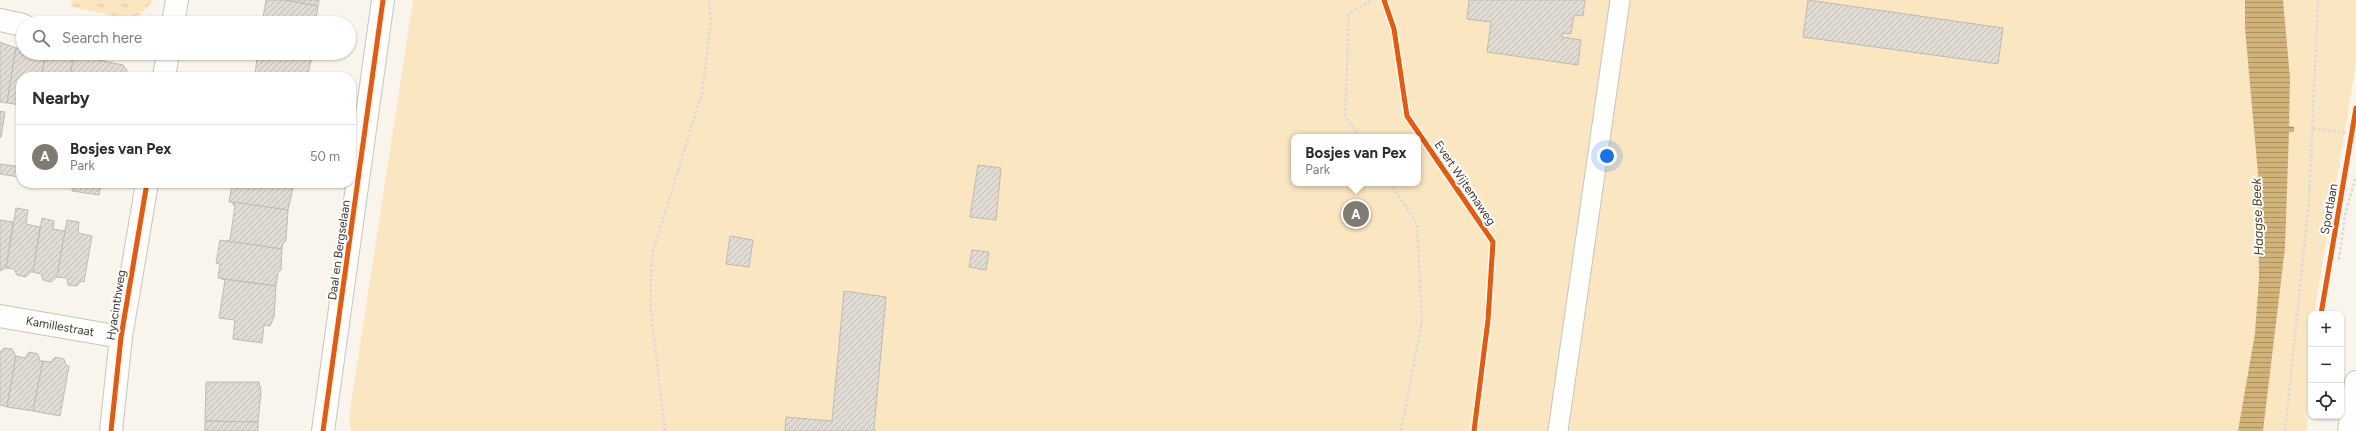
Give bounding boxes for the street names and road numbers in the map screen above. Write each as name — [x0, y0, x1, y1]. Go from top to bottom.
street label: Evert Wijtemaweg — [1432, 138, 1498, 228]
street label: Sportlaan — [2318, 182, 2340, 236]
street label: Daal en Bergselaan — [325, 199, 353, 301]
street label: Hyacinthweg — [104, 269, 128, 341]
street label: Kamillestraat — [25, 314, 96, 339]

